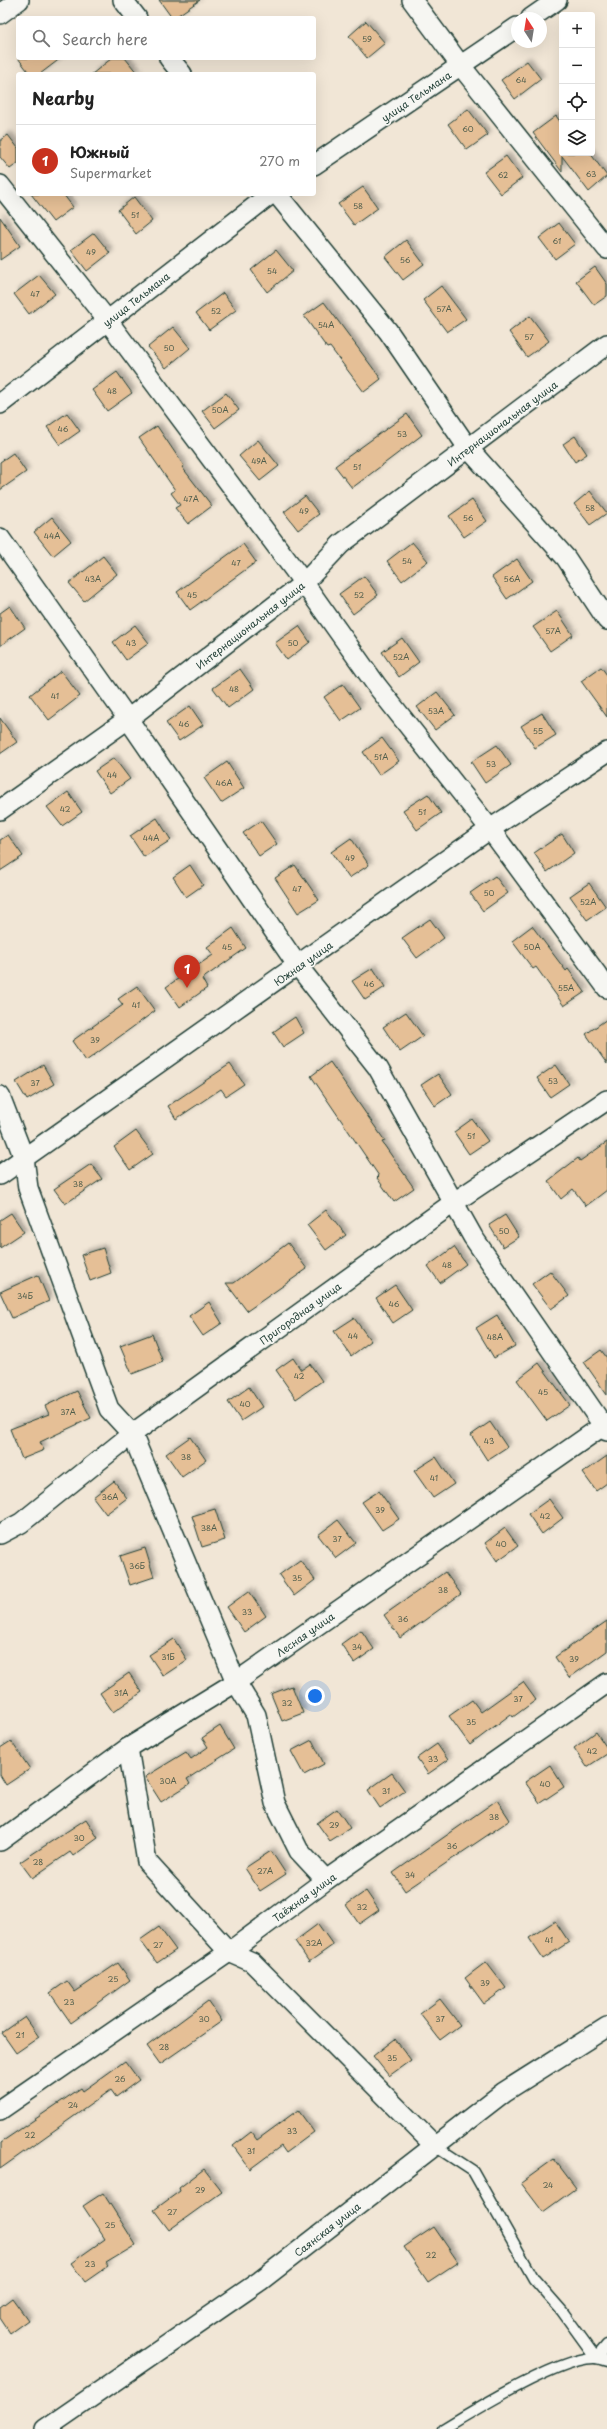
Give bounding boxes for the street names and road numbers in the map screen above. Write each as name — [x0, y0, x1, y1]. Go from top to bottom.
street label: улица Тельмана — [378, 67, 454, 125]
street label: улица Тельмана — [99, 268, 173, 330]
street label: Интернациональная улица — [444, 376, 561, 469]
street label: Интернациональная улица — [192, 577, 308, 672]
street label: Южная улица — [271, 937, 336, 989]
street label: Пригородная улица — [256, 1278, 344, 1348]
street label: Лесная улица — [273, 1608, 338, 1660]
street label: Таёжная улица — [269, 1868, 339, 1925]
street label: Саянская улица — [291, 2198, 364, 2260]

